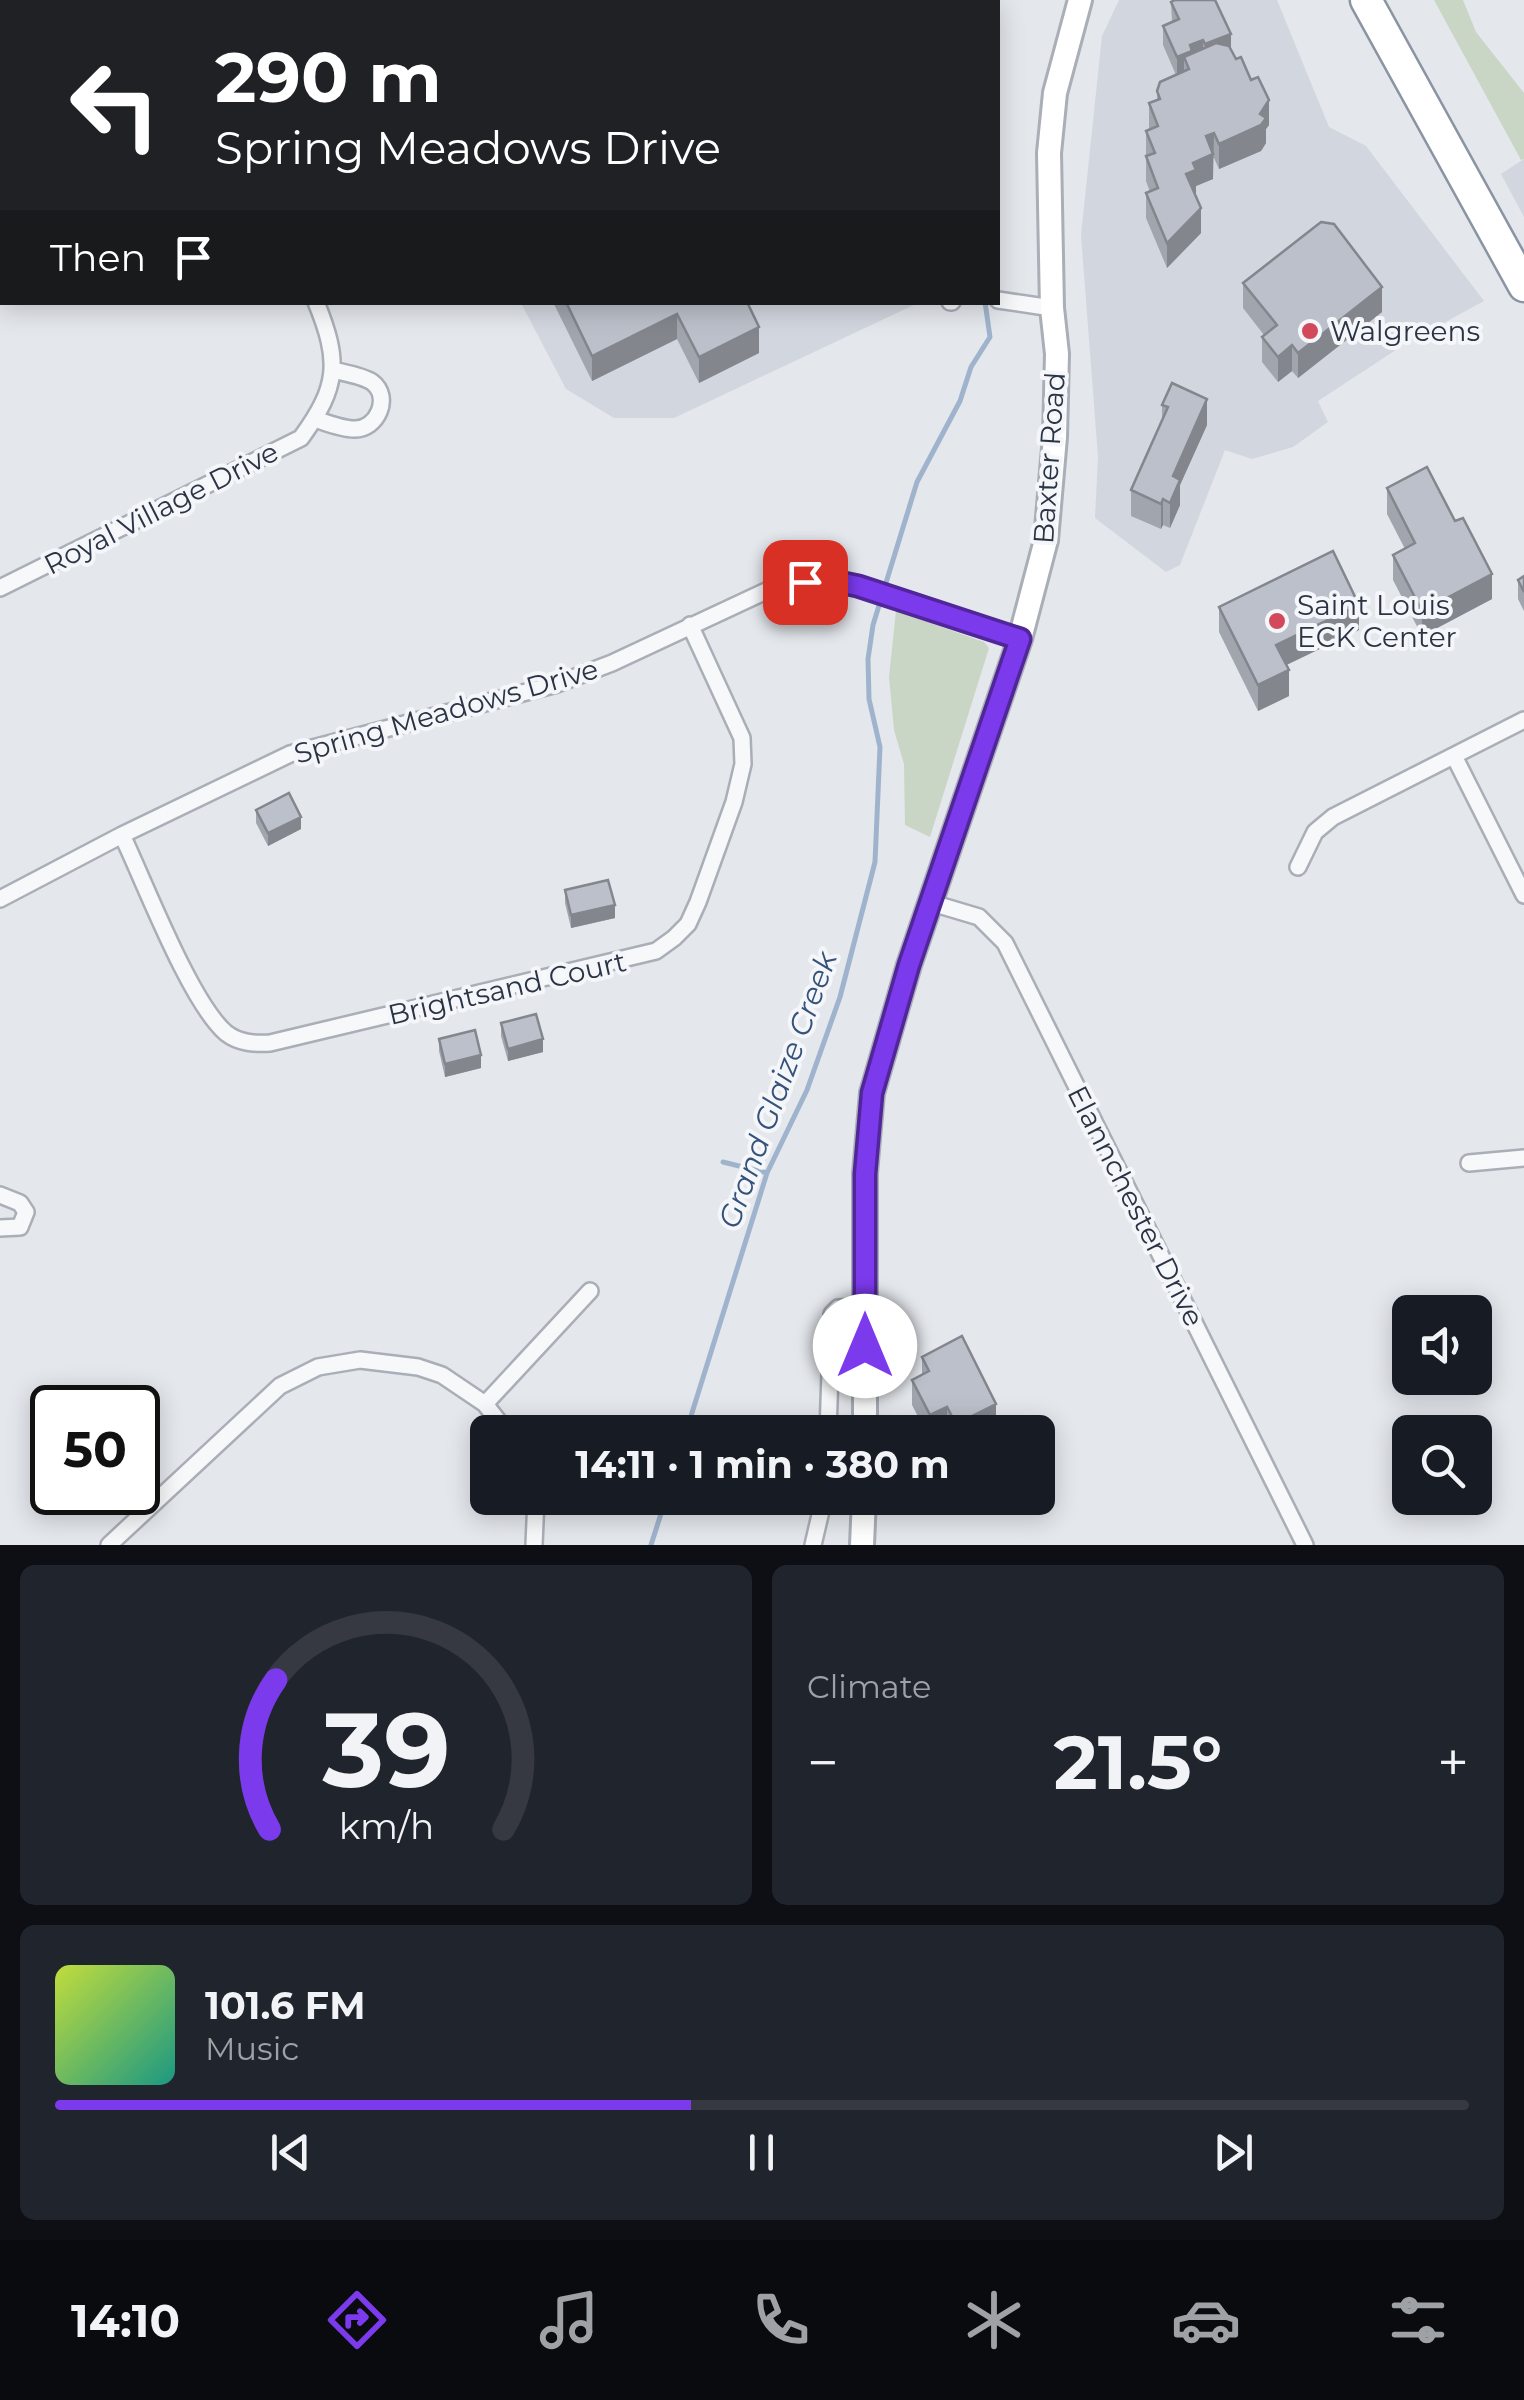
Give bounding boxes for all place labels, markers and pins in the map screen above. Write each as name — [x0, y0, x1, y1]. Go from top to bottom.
place label: Walgreens — [1330, 314, 1480, 348]
marker: Walgreens — [1299, 320, 1321, 342]
pin — [763, 540, 848, 625]
place label: Saint Louis ECK Center — [1297, 588, 1457, 654]
marker: Saint Louis ECK Center — [1266, 610, 1288, 632]

